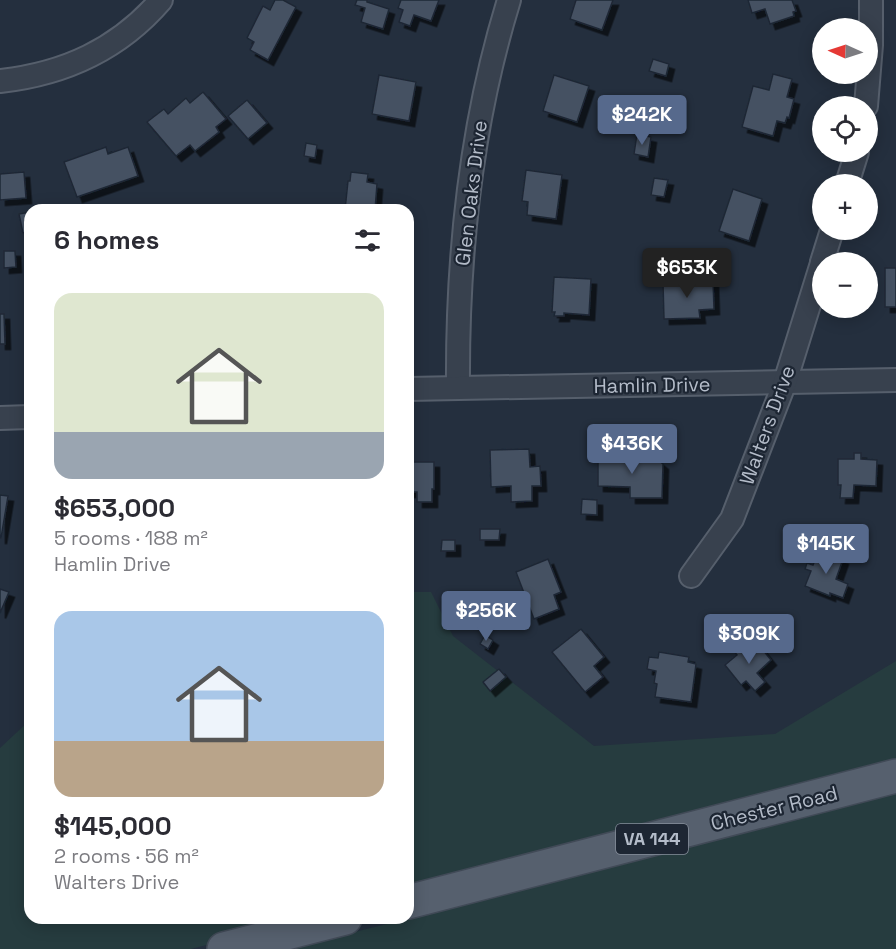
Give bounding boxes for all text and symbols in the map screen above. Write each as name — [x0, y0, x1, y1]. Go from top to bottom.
north arrow — [812, 18, 878, 84]
map controls — [812, 18, 878, 318]
pin: $242K — [600, 95, 684, 146]
button: locate — [812, 96, 878, 162]
text: $242K — [612, 101, 672, 127]
street label: Glen Oaks Drive — [449, 119, 493, 267]
button: + — [812, 174, 878, 240]
text: 6 homes — [54, 223, 159, 257]
icon: filters — [351, 224, 384, 257]
pin: $653K — [645, 248, 729, 299]
button: − — [812, 252, 878, 318]
text: $653K — [656, 254, 718, 280]
icon: home — [165, 332, 273, 440]
street label: Walters Drive — [733, 362, 801, 488]
street label: Hamlin Drive — [593, 371, 711, 399]
pin: $436K — [590, 424, 674, 475]
text: $436K — [601, 430, 663, 456]
text: $653,000 — [54, 491, 175, 525]
pin: $145K — [784, 524, 868, 575]
text: 5 rooms · 188 m² — [54, 525, 208, 551]
text: $145K — [797, 530, 855, 556]
text: Hamlin Drive — [54, 551, 171, 577]
pin: $256K — [444, 591, 528, 642]
text: $256K — [456, 597, 516, 623]
pin: $309K — [707, 614, 791, 665]
text: $309K — [718, 620, 780, 646]
icon: home — [165, 650, 273, 758]
street label: Chester Road — [708, 780, 840, 836]
text: $145,000 — [54, 809, 172, 843]
road number: VA 144 — [616, 824, 688, 854]
text: 2 rooms · 56 m² — [54, 843, 199, 869]
text: Walters Drive — [54, 869, 179, 895]

